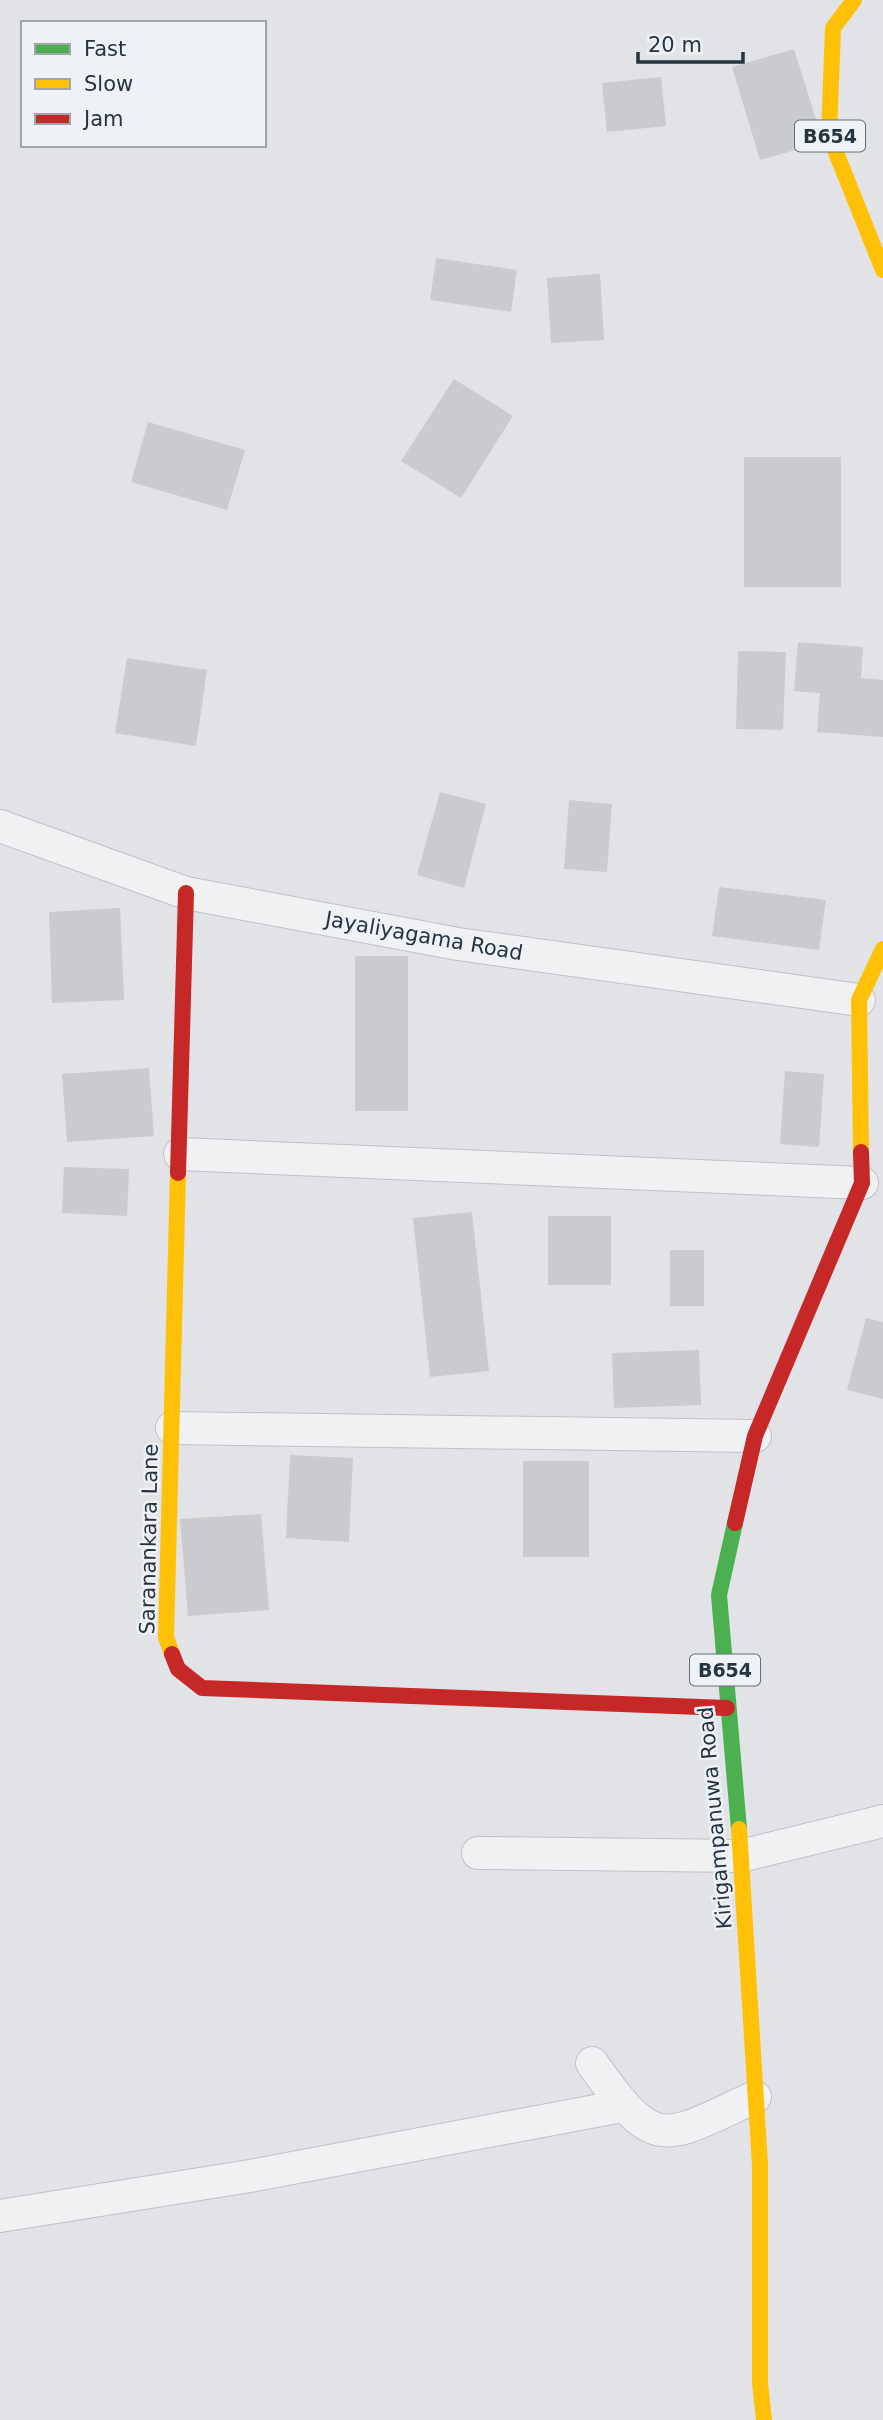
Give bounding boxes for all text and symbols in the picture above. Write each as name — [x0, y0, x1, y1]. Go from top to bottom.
legend — [21, 21, 266, 147]
scale bar — [638, 21, 743, 65]
text: 20 m — [648, 33, 702, 57]
text: Fast — [84, 37, 126, 61]
text: Slow — [84, 72, 133, 96]
text: Jam — [82, 107, 124, 131]
road number: B654 — [795, 120, 865, 152]
street label: Jayaliyagama Road — [321, 906, 525, 965]
street label: Saranankara Lane — [135, 1443, 163, 1635]
road number: B654 — [690, 1654, 760, 1686]
street label: Kirigampanuwa Road — [693, 1706, 737, 1930]

